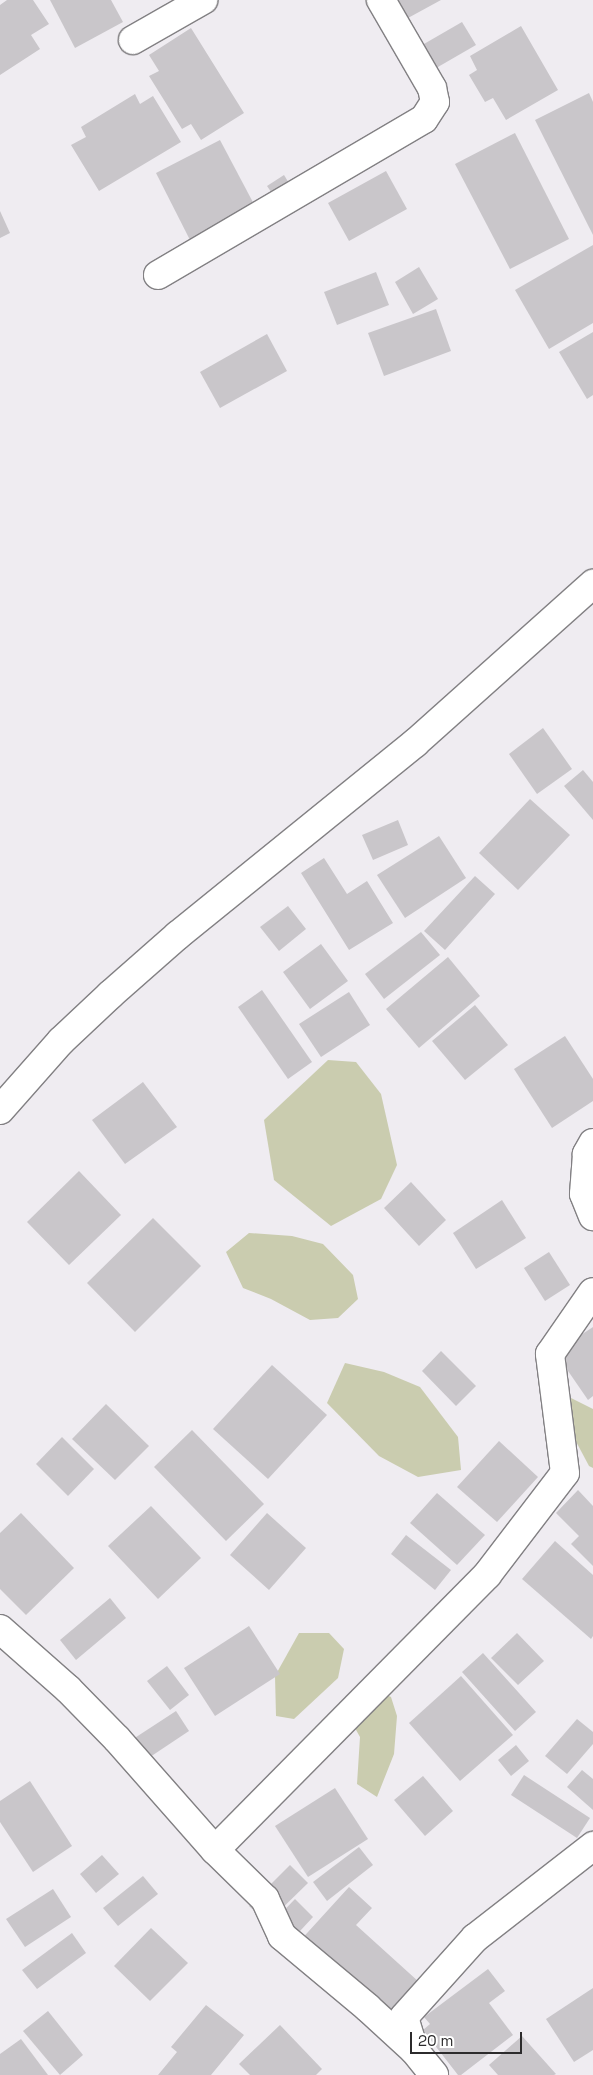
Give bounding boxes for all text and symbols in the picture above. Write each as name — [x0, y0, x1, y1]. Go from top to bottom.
scale bar — [413, 2022, 526, 2054]
text: 20 m — [418, 2031, 453, 2050]

